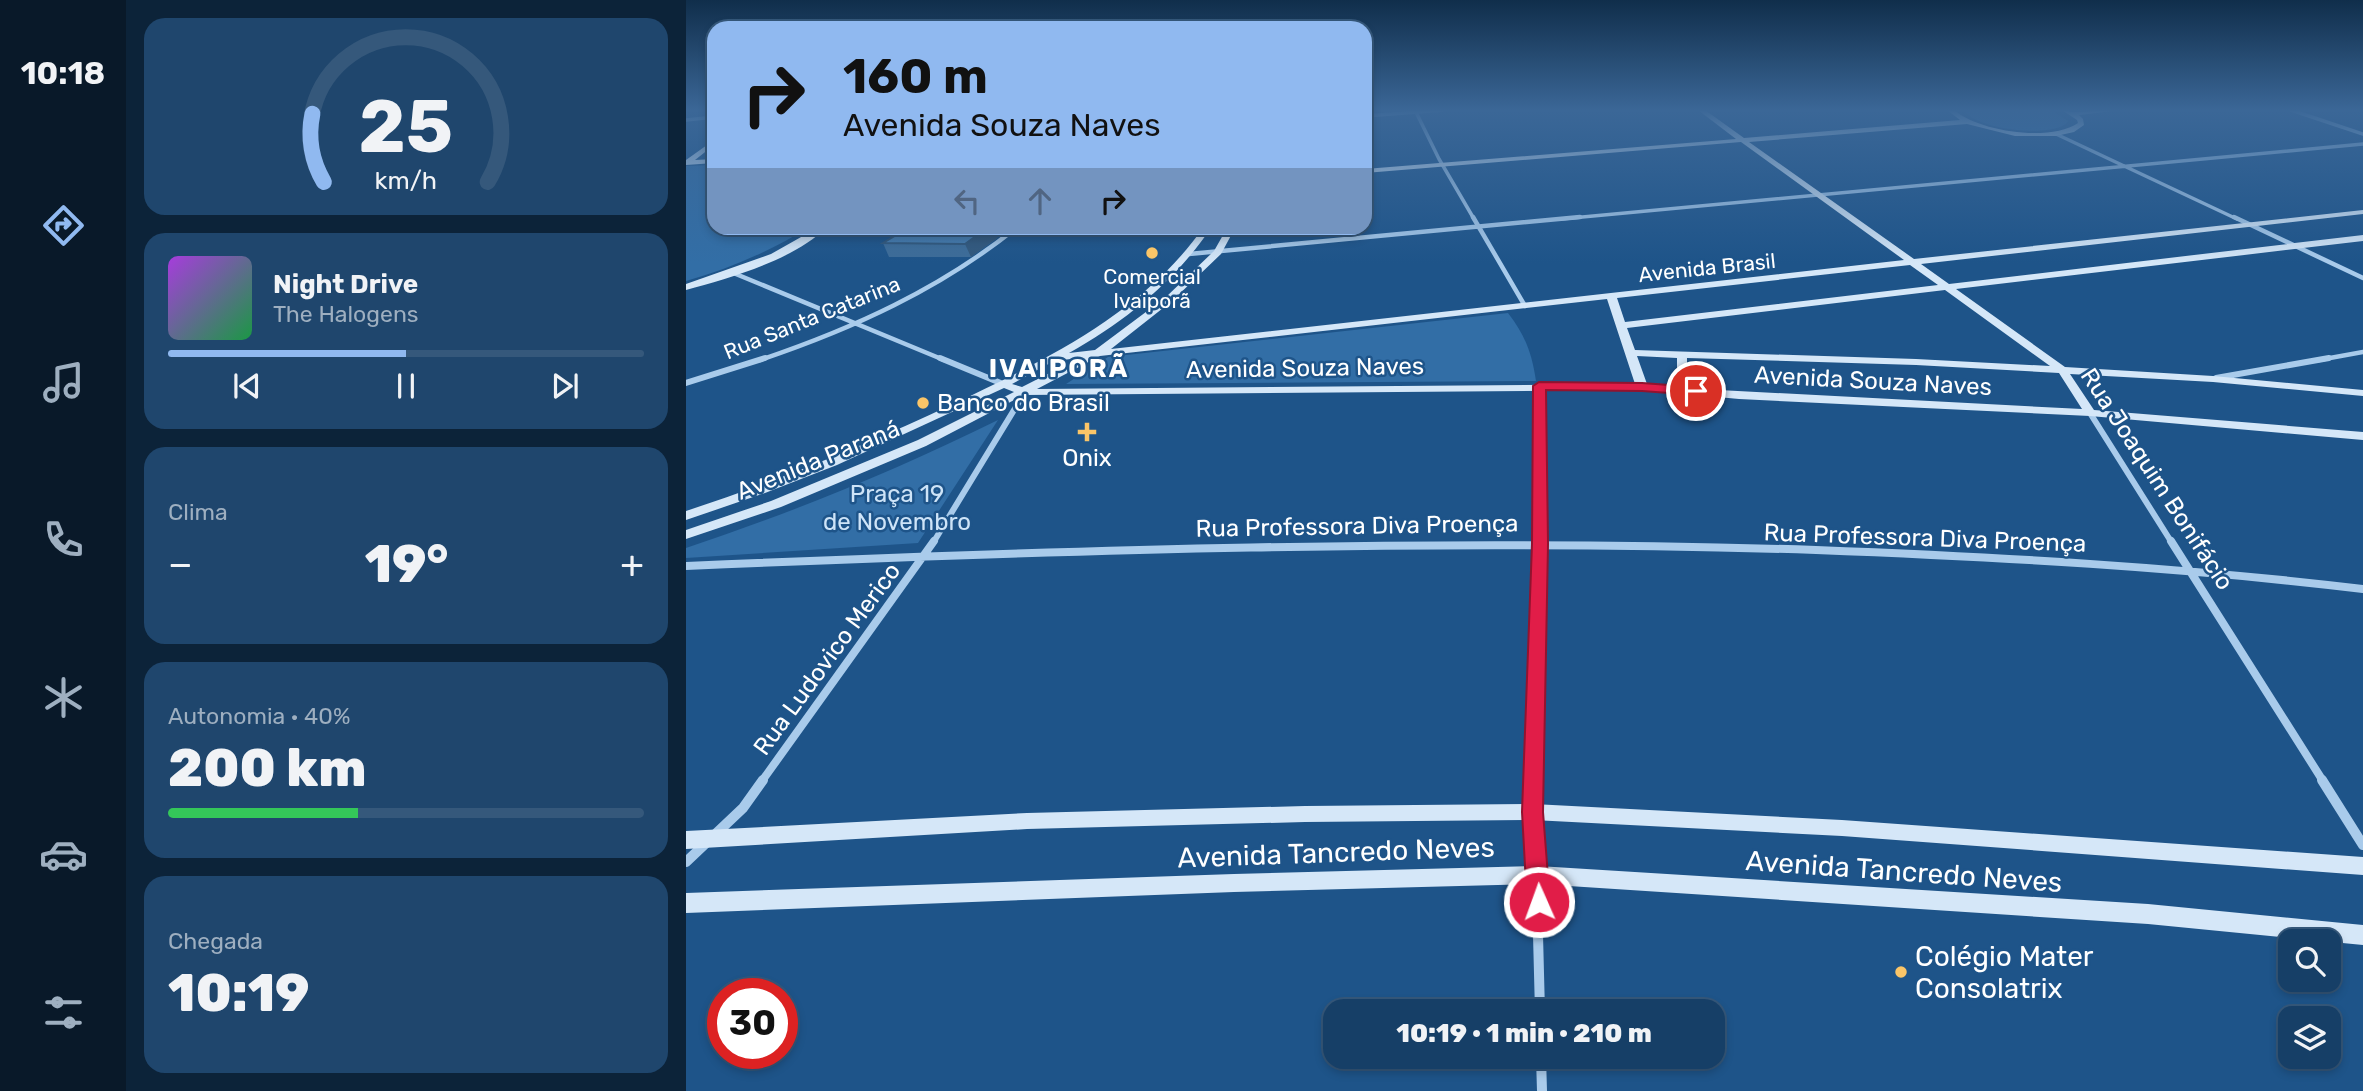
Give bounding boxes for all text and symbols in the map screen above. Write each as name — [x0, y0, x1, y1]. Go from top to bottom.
text: 160 m — [843, 47, 988, 105]
icon: right — [728, 49, 819, 140]
text: 10:18 — [21, 54, 105, 92]
text: 25 — [359, 85, 453, 171]
text: Avenida Souza Naves — [843, 106, 1160, 144]
text: km/h — [375, 166, 437, 195]
icon: left — [948, 182, 986, 220]
icon: ahead — [1021, 182, 1059, 220]
icon: right — [1094, 182, 1132, 220]
icon: directions — [39, 201, 88, 250]
marker: Comercial Ivaiporã — [1144, 245, 1160, 261]
street label: Avenida Brasil — [1637, 248, 1777, 287]
place label: Comercial Ivaiporã — [1103, 264, 1201, 313]
text: Night Drive — [273, 269, 418, 300]
street label: Rua Santa Catarina — [720, 271, 904, 364]
text: The Halogens — [273, 300, 419, 328]
street label: Avenida Souza Naves — [1186, 352, 1424, 384]
district label: IVAIPORÃ — [989, 353, 1129, 384]
icon: music — [39, 358, 88, 407]
pin — [1666, 361, 1726, 421]
street label: Avenida Souza Naves — [1753, 361, 1993, 401]
street label: Rua Joaquim Bonifácio — [2075, 363, 2239, 595]
icon: previous — [228, 367, 266, 405]
icon: pause — [387, 367, 425, 405]
icon: next — [546, 367, 584, 405]
icon: arrive — [1677, 372, 1715, 410]
place label: Banco do Brasil — [937, 389, 1110, 417]
marker: Banco do Brasil — [915, 395, 931, 411]
street label: Avenida Paraná — [732, 414, 904, 506]
marker: Onix — [1079, 424, 1095, 440]
place label: Onix — [1062, 444, 1112, 472]
park label: Praça 19 de Novembro — [823, 480, 971, 536]
text: Clima — [168, 498, 228, 526]
street label: Rua Professora Diva Proença — [1195, 509, 1519, 543]
icon: phone — [39, 515, 88, 564]
street label: Rua Professora Diva Proença — [1763, 518, 2087, 558]
text: 19° — [365, 533, 448, 595]
text: − — [168, 541, 193, 587]
text: + — [620, 541, 644, 587]
street label: Rua Ludovico Merico — [748, 557, 906, 761]
icon: climate — [39, 673, 88, 722]
text: Autonomia · 40% — [168, 702, 350, 730]
text: 200 km — [168, 737, 366, 799]
icon: car — [39, 830, 88, 879]
street label: Avenida Tancredo Neves — [1177, 830, 1495, 875]
street label: Avenida Tancredo Neves — [1745, 844, 2063, 899]
position arrow — [1502, 865, 1576, 939]
text: Chegada — [168, 927, 263, 955]
map controls — [2278, 929, 2341, 1069]
button: search — [2278, 929, 2341, 992]
place label: Colégio Mater Consolatrix — [1915, 940, 2094, 1005]
text: 10:19 — [168, 962, 310, 1024]
marker: Colégio Mater Consolatrix — [1893, 964, 1909, 980]
speed limit sign: 30 — [707, 978, 798, 1069]
icon: filters — [39, 988, 88, 1037]
button: layers — [2278, 1006, 2341, 1069]
text: 10:19 · 1 min · 210 m — [1396, 1018, 1652, 1049]

